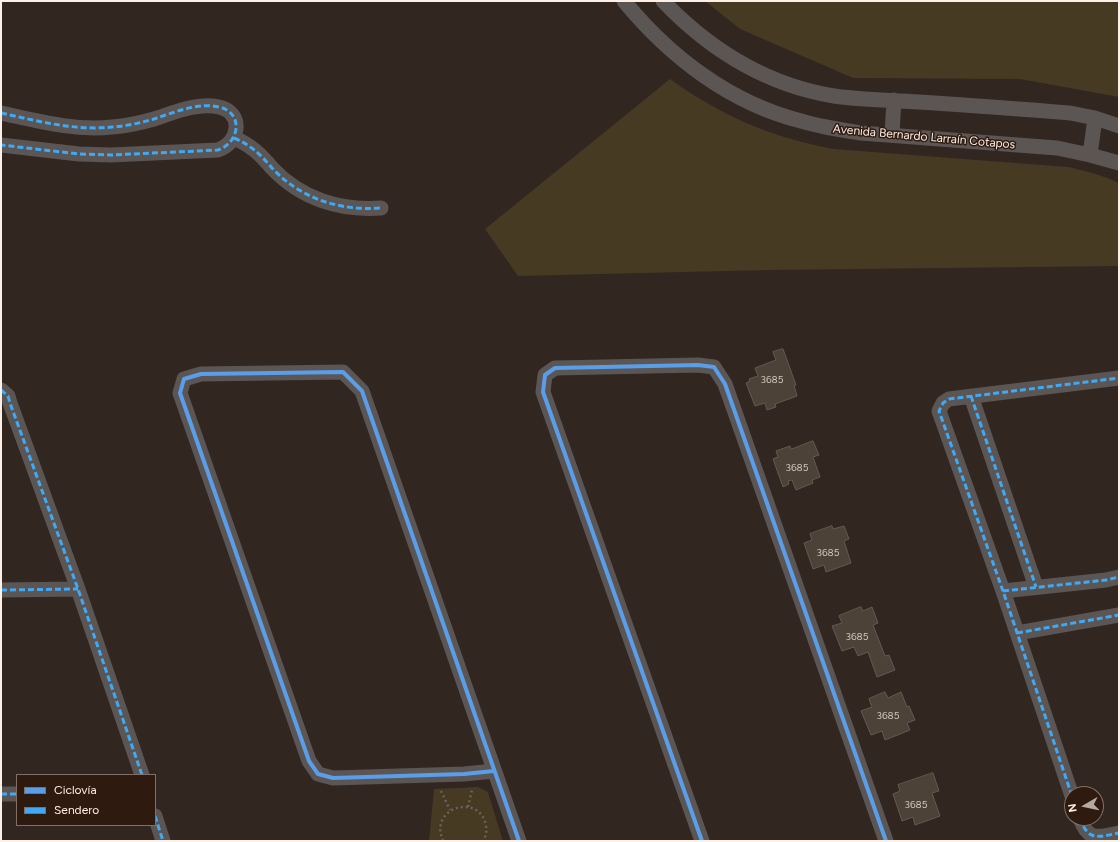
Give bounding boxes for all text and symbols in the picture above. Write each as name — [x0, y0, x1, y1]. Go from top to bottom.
street label: Avenida Bernardo Larraín Cotapos — [832, 122, 1016, 152]
house number: 3685 — [761, 374, 783, 386]
house number: 3685 — [786, 462, 808, 474]
house number: 3685 — [817, 547, 839, 559]
house number: 3685 — [846, 631, 868, 643]
house number: 3685 — [877, 710, 899, 722]
legend — [16, 774, 156, 826]
text: Ciclovía — [54, 783, 97, 797]
north arrow — [1064, 786, 1104, 826]
house number: 3685 — [905, 799, 927, 811]
text: Sendero — [54, 803, 99, 817]
text: N — [1066, 803, 1080, 813]

